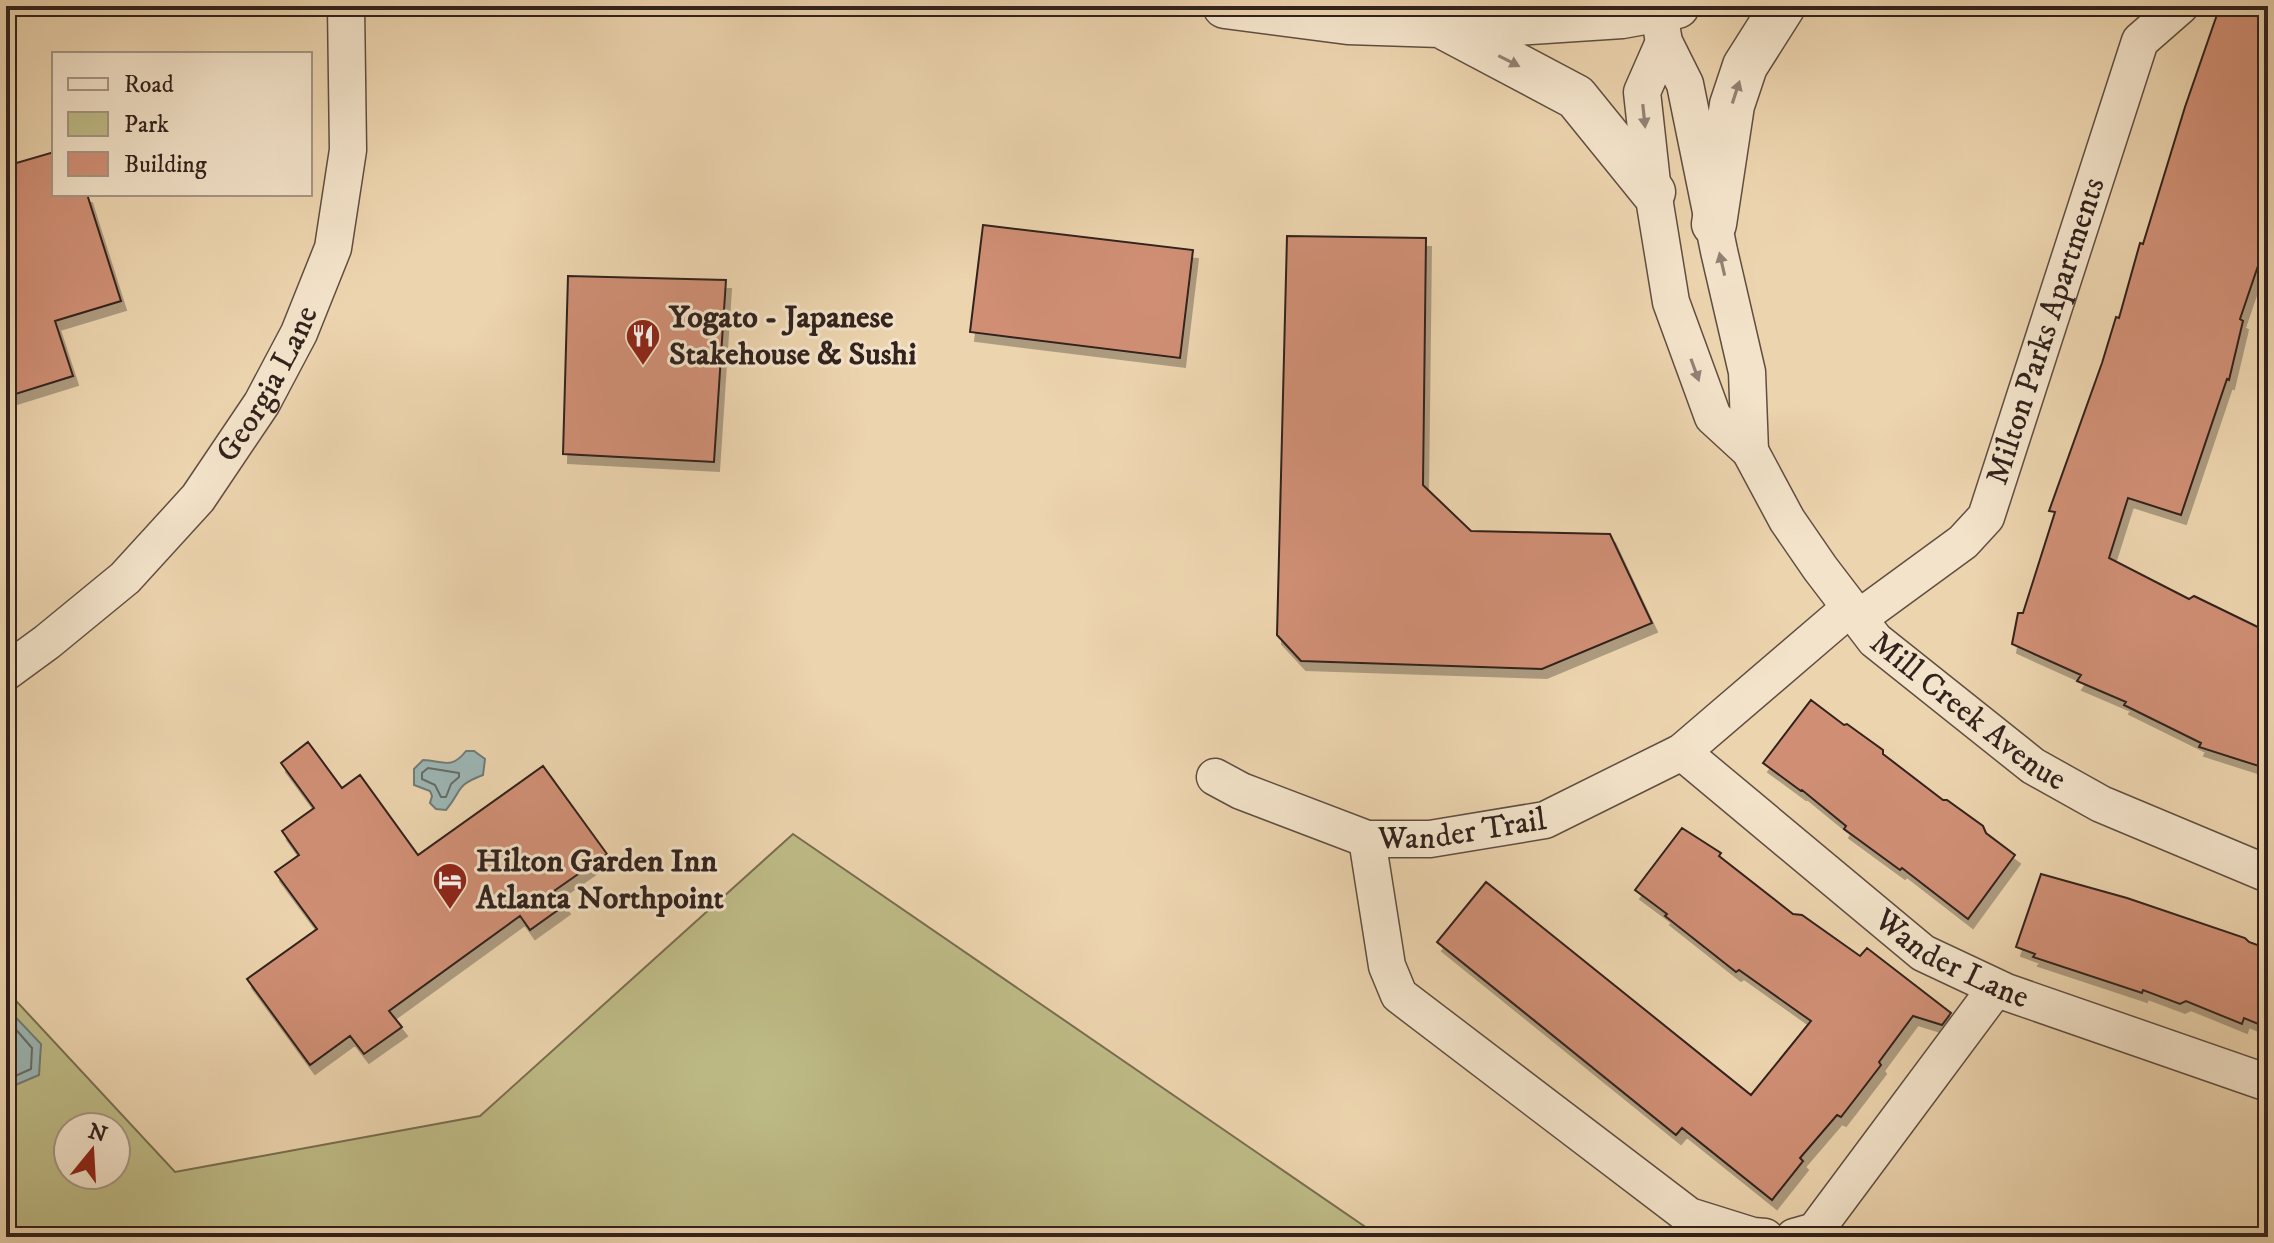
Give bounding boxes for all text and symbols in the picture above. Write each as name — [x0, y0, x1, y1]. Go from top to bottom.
legend — [52, 52, 312, 196]
one-way arrow — [1498, 54, 1521, 68]
text: Road — [124, 70, 174, 100]
one-way arrow — [1730, 80, 1742, 104]
one-way arrow — [1638, 104, 1651, 129]
text: Park — [124, 110, 169, 140]
text: Building — [124, 150, 207, 180]
street label: Milton Parks Apartments — [1978, 173, 2114, 490]
one-way arrow — [1715, 252, 1728, 277]
place label: Yogato - Japanese Stakehouse & Sushi — [668, 298, 916, 375]
street label: Georgia Lane — [208, 300, 328, 470]
restaurant icon: Yogato - Japanese Stakehouse & Sushi — [624, 317, 662, 367]
one-way arrow — [1689, 358, 1701, 382]
street label: Mill Creek Avenue — [1861, 623, 2073, 800]
street label: Wander Trail — [1377, 800, 1550, 859]
place label: Hilton Garden Inn Atlanta Northpoint — [475, 842, 725, 919]
hotel icon: Hilton Garden Inn Atlanta Northpoint — [431, 861, 469, 911]
street label: Wander Lane — [1865, 900, 2034, 1018]
north arrow — [52, 1111, 132, 1191]
text: N — [85, 1118, 110, 1149]

